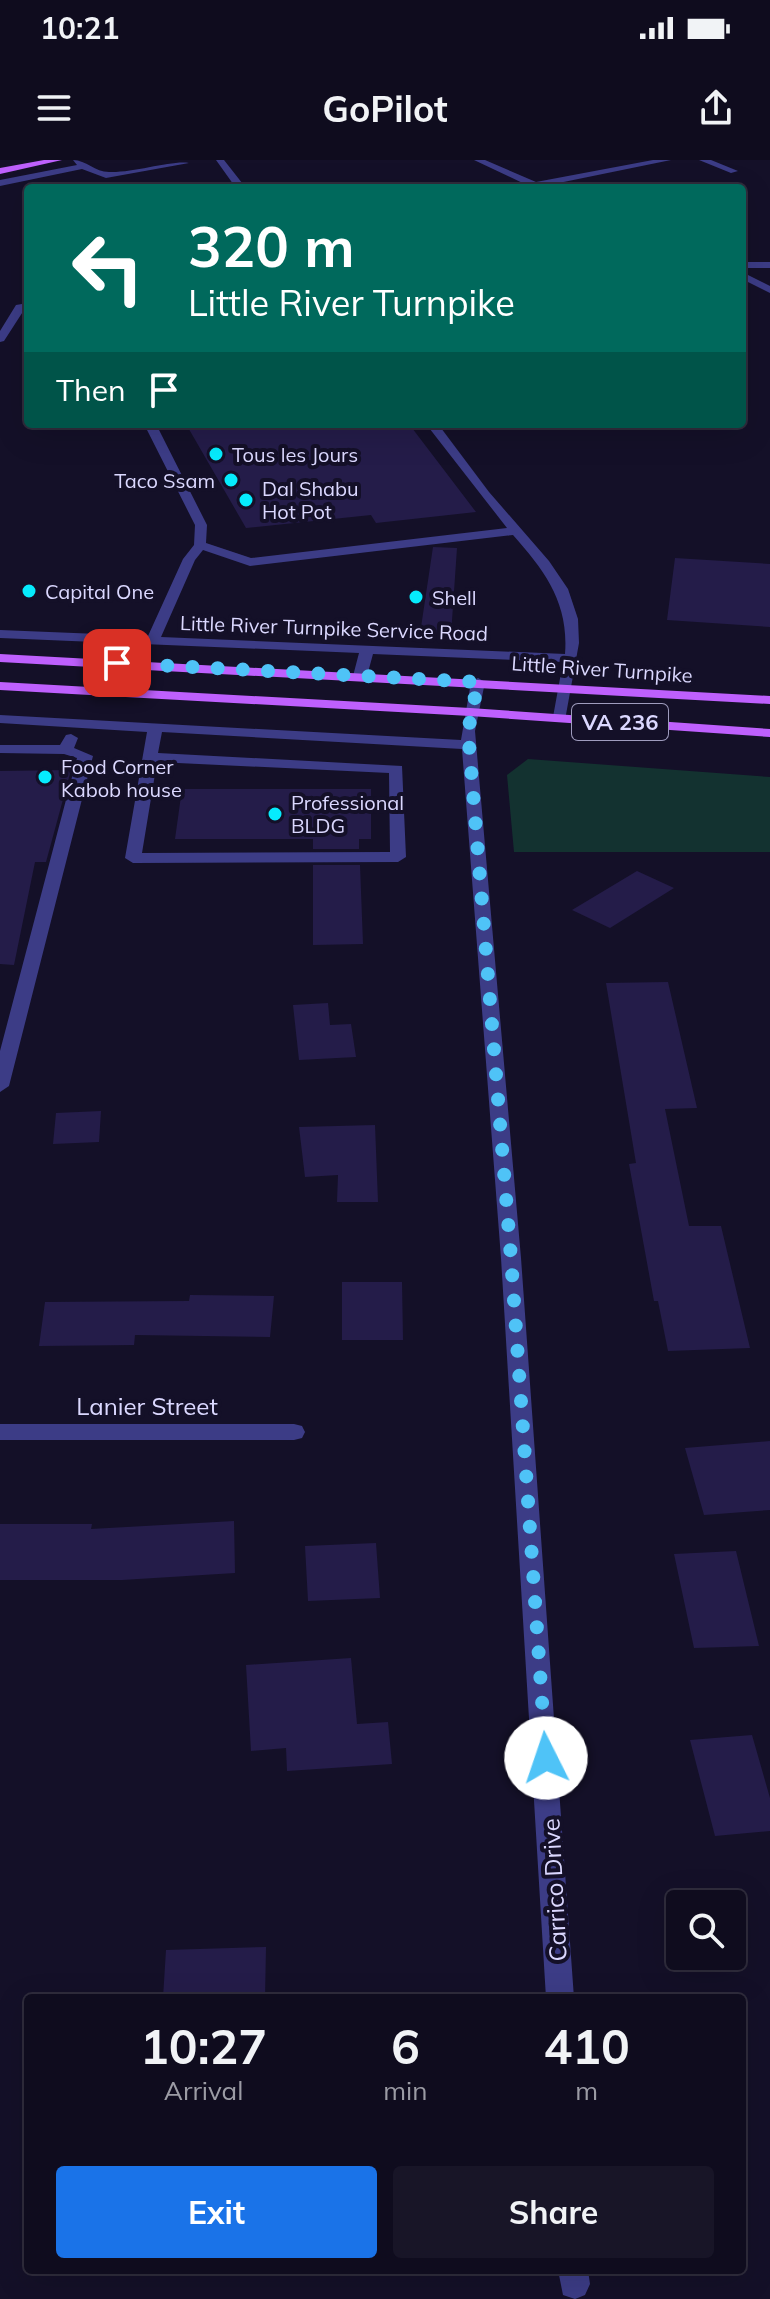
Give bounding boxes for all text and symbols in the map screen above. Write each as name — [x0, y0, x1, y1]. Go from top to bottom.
text: 10:21 — [40, 9, 119, 47]
icon: menu — [32, 86, 76, 130]
text: GoPilot — [322, 86, 448, 131]
icon: share — [694, 86, 738, 130]
text: 320 m — [188, 211, 355, 281]
icon: left — [56, 216, 160, 320]
text: Little River Turnpike — [188, 280, 515, 325]
icon: arrive — [142, 368, 186, 412]
text: Then — [56, 371, 126, 409]
place label: Tous les Jours — [232, 442, 358, 467]
marker: Tous les Jours — [207, 445, 225, 463]
place label: Taco Ssam — [114, 468, 215, 493]
marker: Taco Ssam — [222, 471, 240, 489]
place label: Dal Shabu Hot Pot — [262, 476, 359, 524]
marker: Dal Shabu Hot Pot — [237, 491, 255, 509]
place label: Capital One — [45, 579, 154, 604]
marker: Capital One — [20, 582, 38, 600]
place label: Shell — [432, 585, 477, 610]
marker: Shell — [407, 588, 425, 606]
street label: Little River Turnpike Service Road — [180, 610, 488, 646]
pin — [83, 629, 151, 697]
icon: arrive — [95, 641, 139, 685]
street label: Little River Turnpike — [511, 650, 693, 688]
road number: VA 236 — [572, 704, 668, 740]
place label: Food Corner Kabob house — [61, 754, 182, 802]
marker: Food Corner Kabob house — [36, 768, 54, 786]
place label: Professional BLDG — [291, 790, 404, 838]
marker: Professional BLDG — [266, 805, 284, 823]
street label: Lanier Street — [76, 1391, 218, 1421]
position arrow — [504, 1716, 588, 1800]
street label: Carrico Drive — [535, 1818, 573, 1962]
map controls — [666, 1890, 746, 1970]
button: search — [666, 1890, 746, 1970]
text: 10:27 — [140, 2016, 267, 2076]
text: 6 — [391, 2016, 420, 2076]
text: 410 — [544, 2016, 630, 2076]
text: Arrival — [164, 2074, 243, 2107]
text: min — [383, 2074, 427, 2107]
text: m — [575, 2074, 598, 2107]
button: Exit — [56, 2166, 377, 2258]
button: Share — [393, 2166, 714, 2258]

